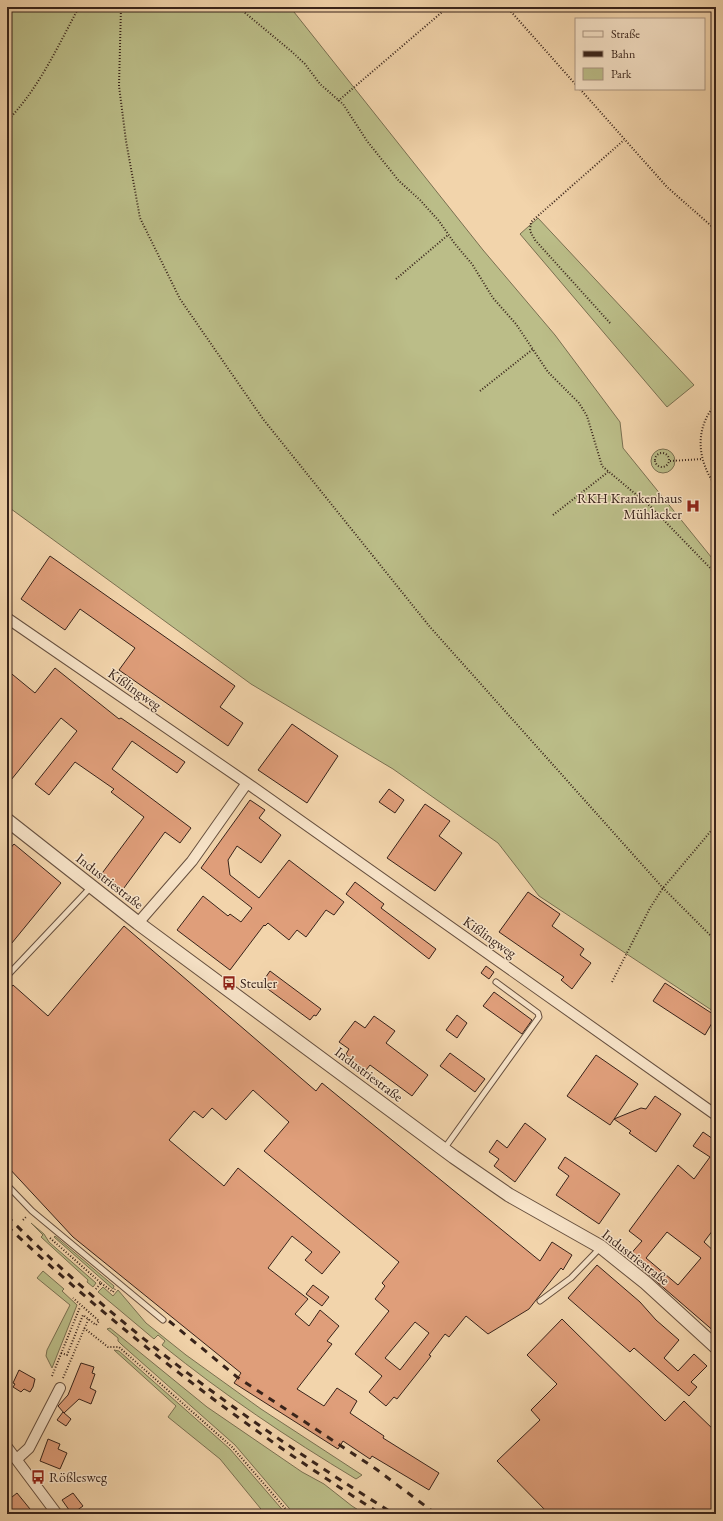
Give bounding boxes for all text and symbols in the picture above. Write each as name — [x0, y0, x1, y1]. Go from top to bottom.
legend — [575, 18, 705, 90]
text: Straße — [611, 26, 640, 42]
text: Bahn — [611, 46, 636, 62]
text: Park — [611, 66, 632, 82]
place label: RKH Krankenhaus Mühlacker — [577, 489, 682, 523]
hospital icon: RKH Krankenhaus Mühlacker — [685, 498, 701, 514]
street label: Kißlingweg — [105, 664, 166, 714]
street label: Industriestraße — [73, 849, 148, 913]
street label: Kißlingweg — [460, 912, 521, 962]
place label: Steuler — [240, 974, 278, 992]
bus stop icon: Steuler — [221, 975, 237, 991]
street label: Industriestraße — [331, 1042, 407, 1106]
street label: Industriestraße — [599, 1225, 674, 1289]
place label: Rößlesweg — [49, 1468, 108, 1486]
bus stop icon: Rößlesweg — [30, 1469, 46, 1485]

